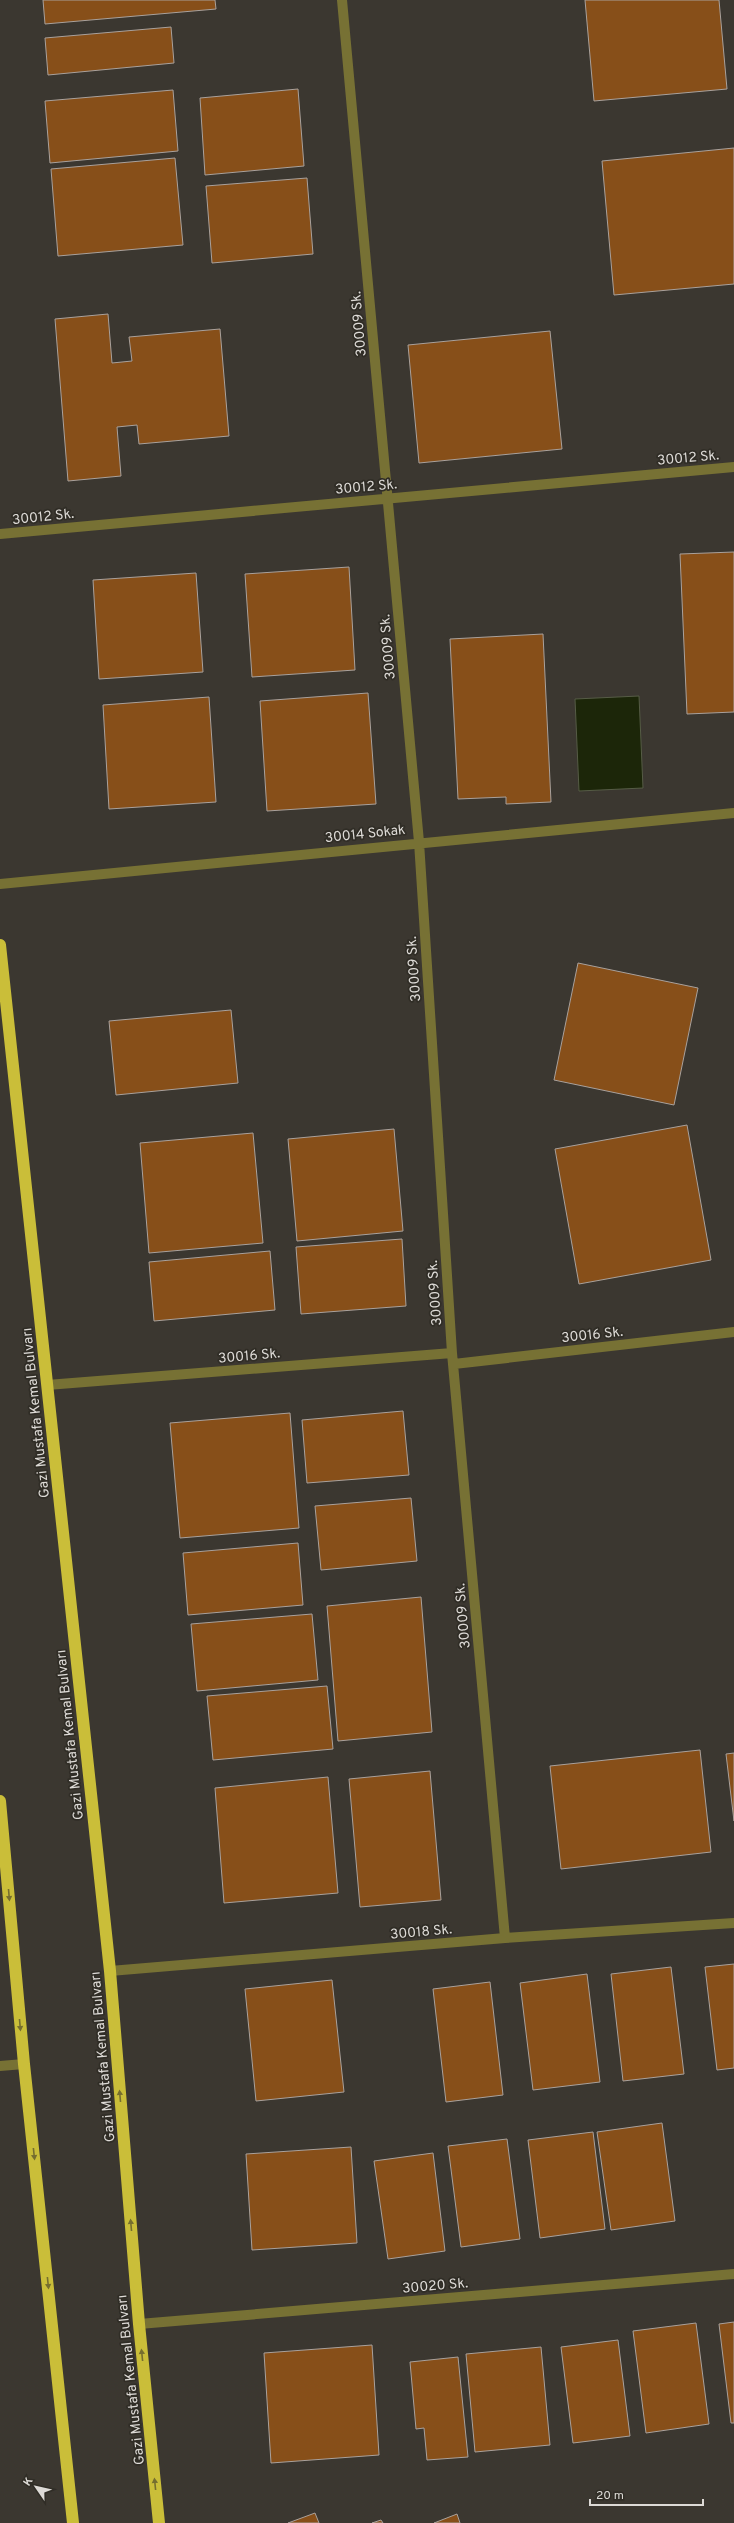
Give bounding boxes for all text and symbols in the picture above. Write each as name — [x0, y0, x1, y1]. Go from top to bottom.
street label: 30009 Sk. — [348, 290, 371, 357]
street label: 30012 Sk. — [656, 447, 720, 470]
street label: 30012 Sk. — [334, 476, 398, 499]
street label: 30012 Sk. — [11, 506, 75, 529]
street label: 30009 Sk. — [377, 613, 400, 680]
street label: 30014 Sokak — [324, 822, 406, 847]
street label: 30009 Sk. — [404, 936, 425, 1002]
street label: 30009 Sk. — [425, 1260, 446, 1326]
street label: 30016 Sk. — [560, 1324, 624, 1347]
street label: Gazi Mustafa Kemal Bulvarı — [19, 1327, 54, 1499]
street label: 30016 Sk. — [217, 1345, 281, 1368]
street label: 30009 Sk. — [452, 1582, 475, 1649]
street label: Gazi Mustafa Kemal Bulvarı — [53, 1649, 88, 1821]
one-way arrow — [5, 1889, 12, 1901]
street label: 30018 Sk. — [389, 1921, 453, 1944]
street label: Gazi Mustafa Kemal Bulvarı — [88, 1971, 119, 2143]
one-way arrow — [17, 2019, 24, 2031]
one-way arrow — [117, 2090, 123, 2102]
one-way arrow — [30, 2148, 37, 2160]
one-way arrow — [127, 2219, 134, 2231]
street label: 30020 Sk. — [401, 2275, 469, 2298]
one-way arrow — [44, 2277, 51, 2289]
street label: Gazi Mustafa Kemal Bulvarı — [114, 2294, 149, 2466]
one-way arrow — [139, 2349, 145, 2361]
north arrow — [16, 2467, 56, 2507]
text: K — [21, 2475, 37, 2489]
one-way arrow — [152, 2478, 159, 2490]
scale bar — [590, 2481, 703, 2507]
text: 20 m — [596, 2488, 624, 2504]

